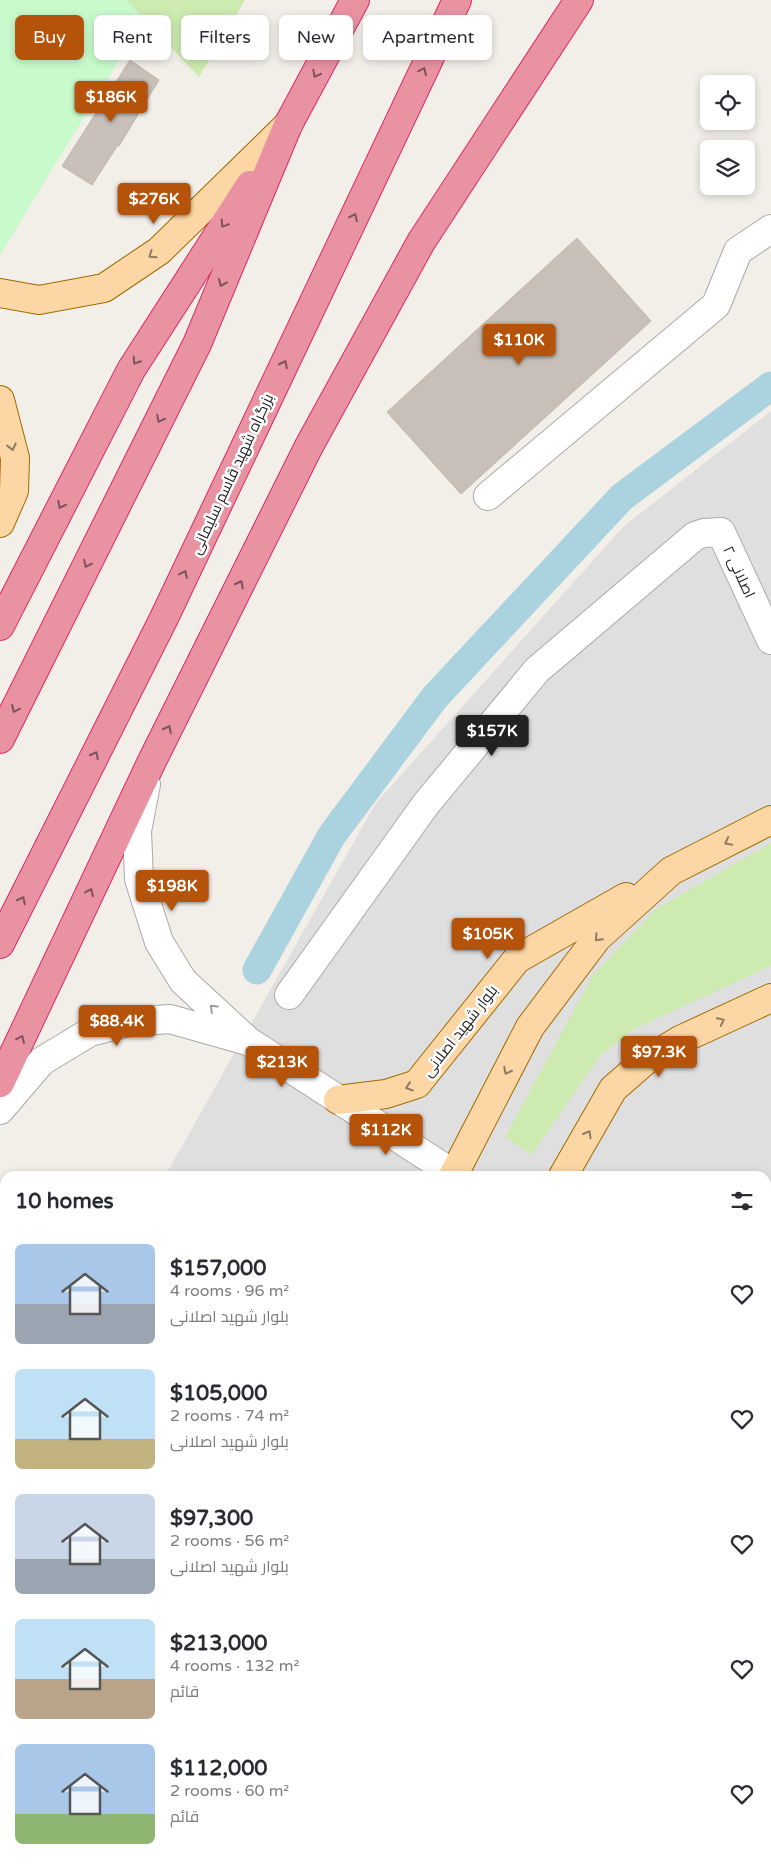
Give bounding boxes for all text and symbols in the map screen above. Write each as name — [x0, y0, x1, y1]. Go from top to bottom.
chip: Buy — [15, 15, 84, 60]
chip: Rent — [94, 15, 171, 60]
chip: Filters — [181, 15, 269, 60]
chip: New — [279, 15, 353, 60]
chip: Apartment — [363, 15, 492, 60]
one-way arrow — [417, 67, 428, 76]
one-way arrow — [312, 69, 322, 78]
map controls — [700, 75, 755, 195]
button: locate — [700, 75, 755, 130]
pin: $186K — [76, 80, 146, 123]
text: $186K — [86, 87, 136, 107]
button: layers — [700, 140, 755, 195]
pin: $276K — [119, 182, 189, 225]
text: $276K — [129, 189, 179, 209]
one-way arrow — [347, 214, 357, 223]
one-way arrow — [221, 219, 230, 228]
one-way arrow — [148, 249, 158, 258]
one-way arrow — [218, 278, 229, 287]
pin: $110K — [484, 324, 554, 366]
text: $110K — [494, 330, 544, 350]
one-way arrow — [133, 355, 142, 365]
one-way arrow — [278, 360, 288, 369]
street label: بزرگراه شهید قاسم سلیمانی — [187, 391, 278, 558]
one-way arrow — [156, 413, 166, 422]
one-way arrow — [6, 443, 17, 452]
one-way arrow — [57, 500, 67, 509]
street label: اصلانی ۲ — [718, 543, 759, 601]
one-way arrow — [83, 559, 93, 568]
one-way arrow — [178, 570, 189, 579]
one-way arrow — [234, 580, 244, 589]
one-way arrow — [11, 704, 21, 713]
pin: $157K — [457, 714, 527, 757]
text: $157K — [467, 721, 517, 741]
one-way arrow — [162, 725, 172, 734]
one-way arrow — [89, 751, 99, 760]
one-way arrow — [724, 836, 733, 846]
pin: $198K — [137, 870, 207, 912]
text: $198K — [147, 876, 197, 896]
one-way arrow — [84, 888, 94, 897]
one-way arrow — [16, 896, 26, 905]
pin: $105K — [453, 918, 523, 960]
text: $105K — [463, 924, 513, 944]
one-way arrow — [595, 932, 604, 941]
street label: بلوار شهید اصلانی — [419, 982, 502, 1081]
pin: $88.4K — [76, 1004, 158, 1047]
one-way arrow — [209, 1005, 218, 1014]
text: $88.4K — [90, 1011, 144, 1031]
one-way arrow — [716, 1016, 725, 1027]
one-way arrow — [15, 1035, 25, 1044]
pin: $97.3K — [618, 1036, 700, 1078]
text: $97.3K — [632, 1042, 686, 1062]
pin: $213K — [247, 1046, 317, 1088]
text: $213K — [257, 1052, 307, 1072]
one-way arrow — [503, 1066, 513, 1075]
one-way arrow — [405, 1081, 414, 1091]
pin: $112K — [351, 1114, 421, 1156]
text: $112K — [361, 1120, 411, 1140]
one-way arrow — [581, 1130, 591, 1139]
icon: filters — [728, 1187, 756, 1215]
text: 10 homes — [15, 1189, 114, 1214]
text: $157,000 — [170, 1256, 266, 1281]
icon: home — [55, 1264, 115, 1324]
icon: heart — [728, 1280, 756, 1308]
text: 4 rooms · 96 m² — [170, 1281, 289, 1301]
text: بلوار شهید اصلانی — [170, 1307, 289, 1327]
text: $105,000 — [170, 1381, 267, 1406]
icon: home — [55, 1389, 115, 1449]
icon: heart — [728, 1405, 756, 1433]
text: 2 rooms · 74 m² — [170, 1406, 289, 1426]
text: بلوار شهید اصلانی — [170, 1432, 289, 1452]
text: $97,300 — [170, 1506, 253, 1531]
icon: home — [55, 1514, 115, 1574]
icon: heart — [728, 1530, 756, 1558]
text: 2 rooms · 56 m² — [170, 1531, 289, 1551]
text: بلوار شهید اصلانی — [170, 1557, 289, 1577]
text: $213,000 — [170, 1631, 268, 1656]
icon: home — [55, 1639, 115, 1699]
icon: heart — [728, 1655, 756, 1683]
text: 4 rooms · 132 m² — [170, 1656, 299, 1676]
text: قائم — [170, 1682, 199, 1702]
text: $112,000 — [170, 1756, 268, 1781]
icon: home — [55, 1764, 115, 1824]
icon: heart — [728, 1780, 756, 1808]
text: 2 rooms · 60 m² — [170, 1781, 289, 1801]
text: قائم — [170, 1807, 199, 1827]

